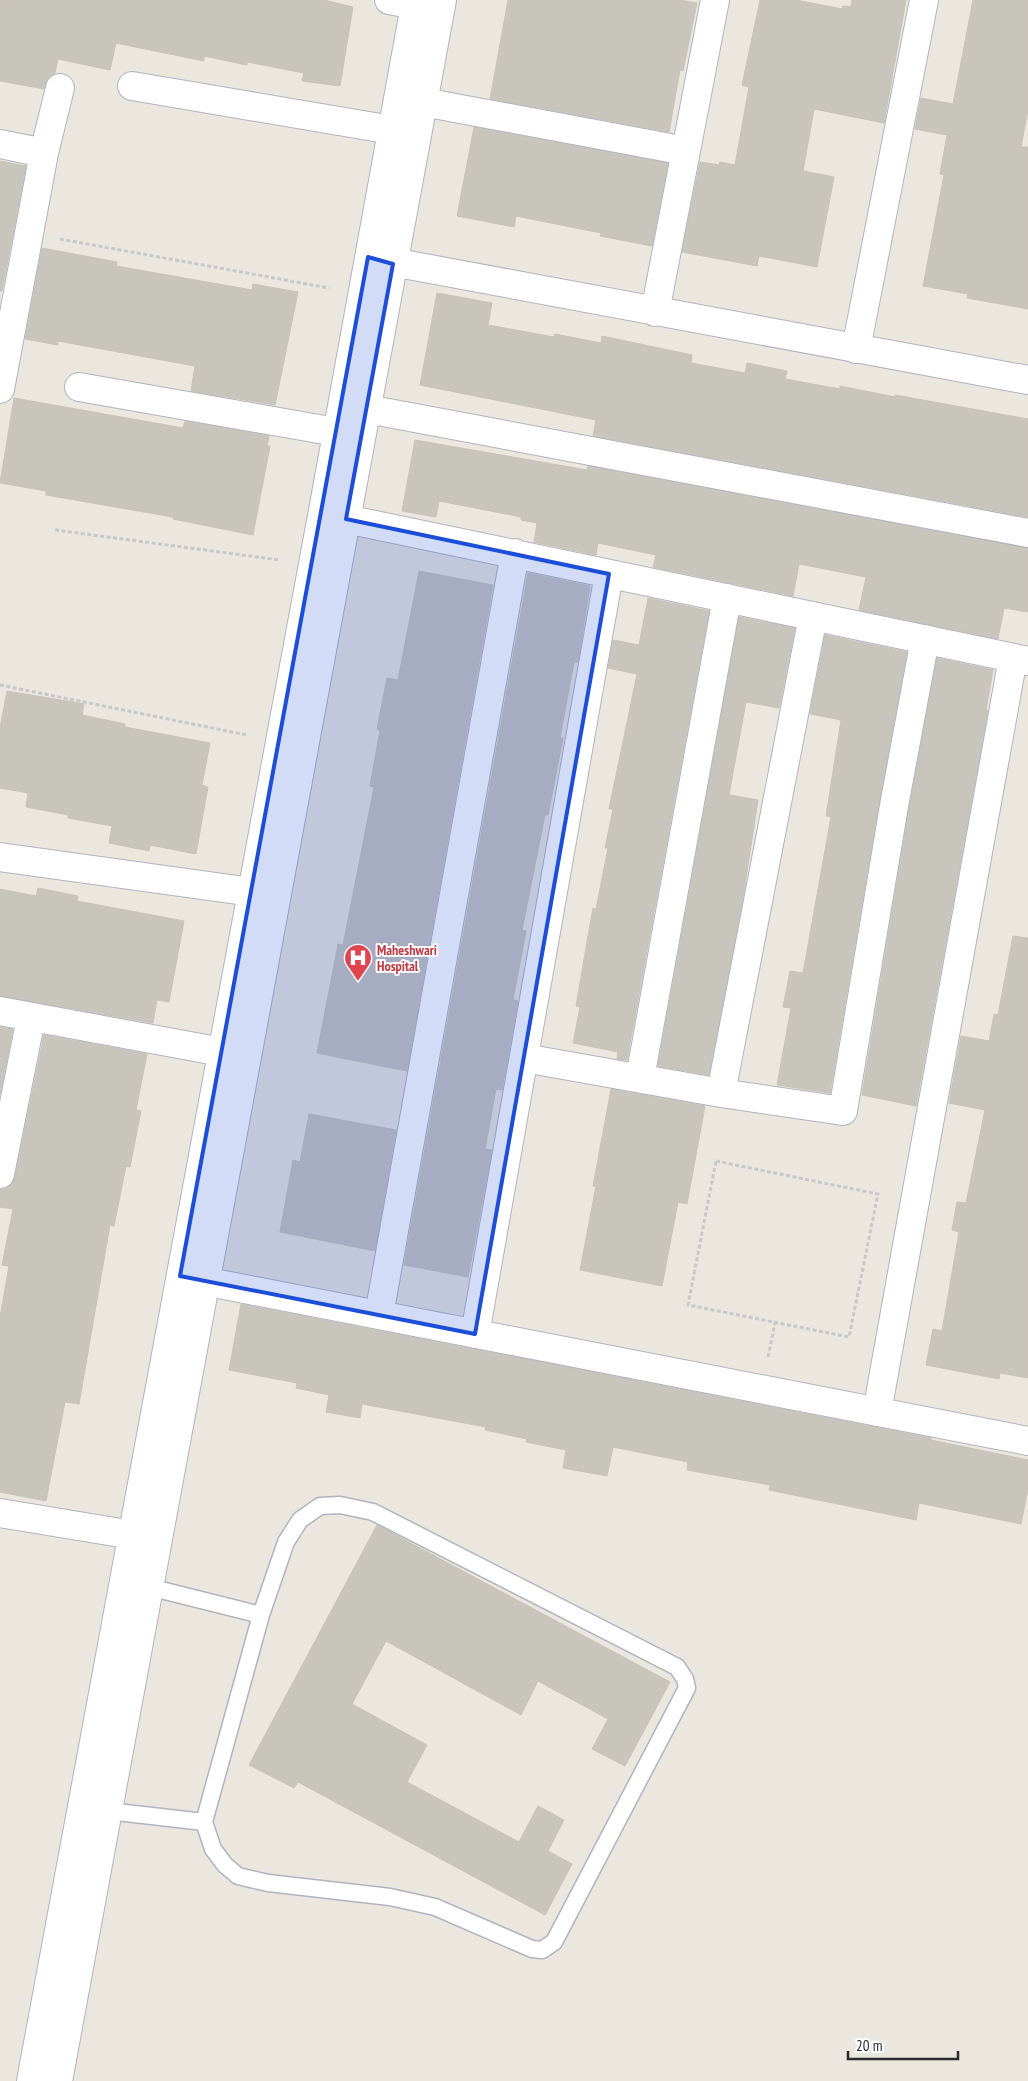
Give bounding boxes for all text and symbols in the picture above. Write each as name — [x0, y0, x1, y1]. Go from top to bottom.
place label: Maheshwari Hospital — [377, 941, 437, 975]
hospital icon: Maheshwari Hospital — [343, 943, 373, 982]
scale bar — [848, 2028, 958, 2060]
text: 20 m — [856, 2036, 882, 2055]

